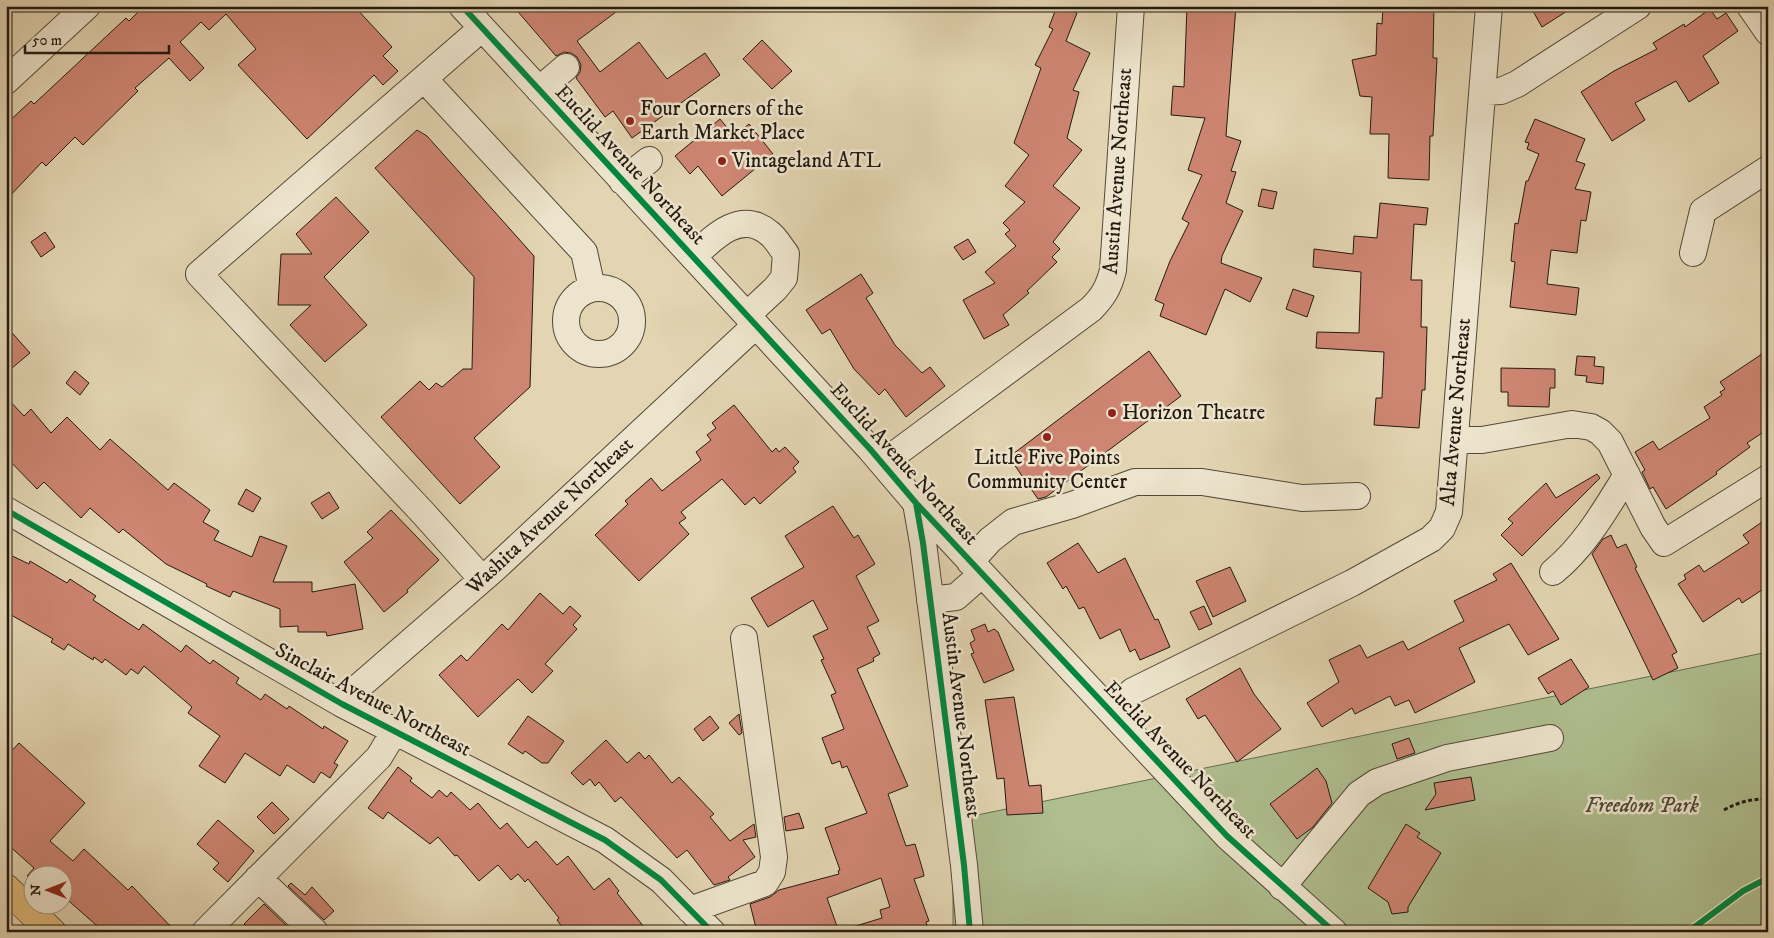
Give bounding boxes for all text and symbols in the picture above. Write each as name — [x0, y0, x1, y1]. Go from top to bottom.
scale bar — [25, 22, 169, 54]
text: 50 m — [32, 31, 62, 50]
street label: Austin Avenue Northeast — [1098, 67, 1138, 275]
street label: Euclid Avenue Northeast — [549, 79, 711, 251]
place label: Four Corners of the Earth Market Place — [640, 96, 805, 146]
marker: Four Corners of the Earth Market Place — [624, 115, 636, 127]
place label: Vintageland ATL — [731, 148, 881, 174]
marker: Vintageland ATL — [716, 155, 728, 167]
street label: Alta Avenue Northeast — [1435, 317, 1477, 507]
street label: Euclid Avenue Northeast — [824, 377, 984, 551]
place label: Horizon Theatre — [1122, 400, 1265, 426]
marker: Horizon Theatre — [1106, 407, 1118, 419]
marker: Little Five Points Community Center — [1041, 431, 1053, 443]
street label: Washita Avenue Northeast — [460, 432, 639, 601]
place label: Little Five Points Community Center — [967, 445, 1127, 495]
street label: Austin Avenue Northeast — [935, 611, 987, 820]
street label: Sinclair Avenue Northeast — [271, 637, 476, 763]
street label: Euclid Avenue Northeast — [1098, 676, 1262, 845]
park label: Freedom Park — [1585, 793, 1699, 819]
north arrow — [22, 866, 72, 916]
text: N — [27, 884, 45, 896]

